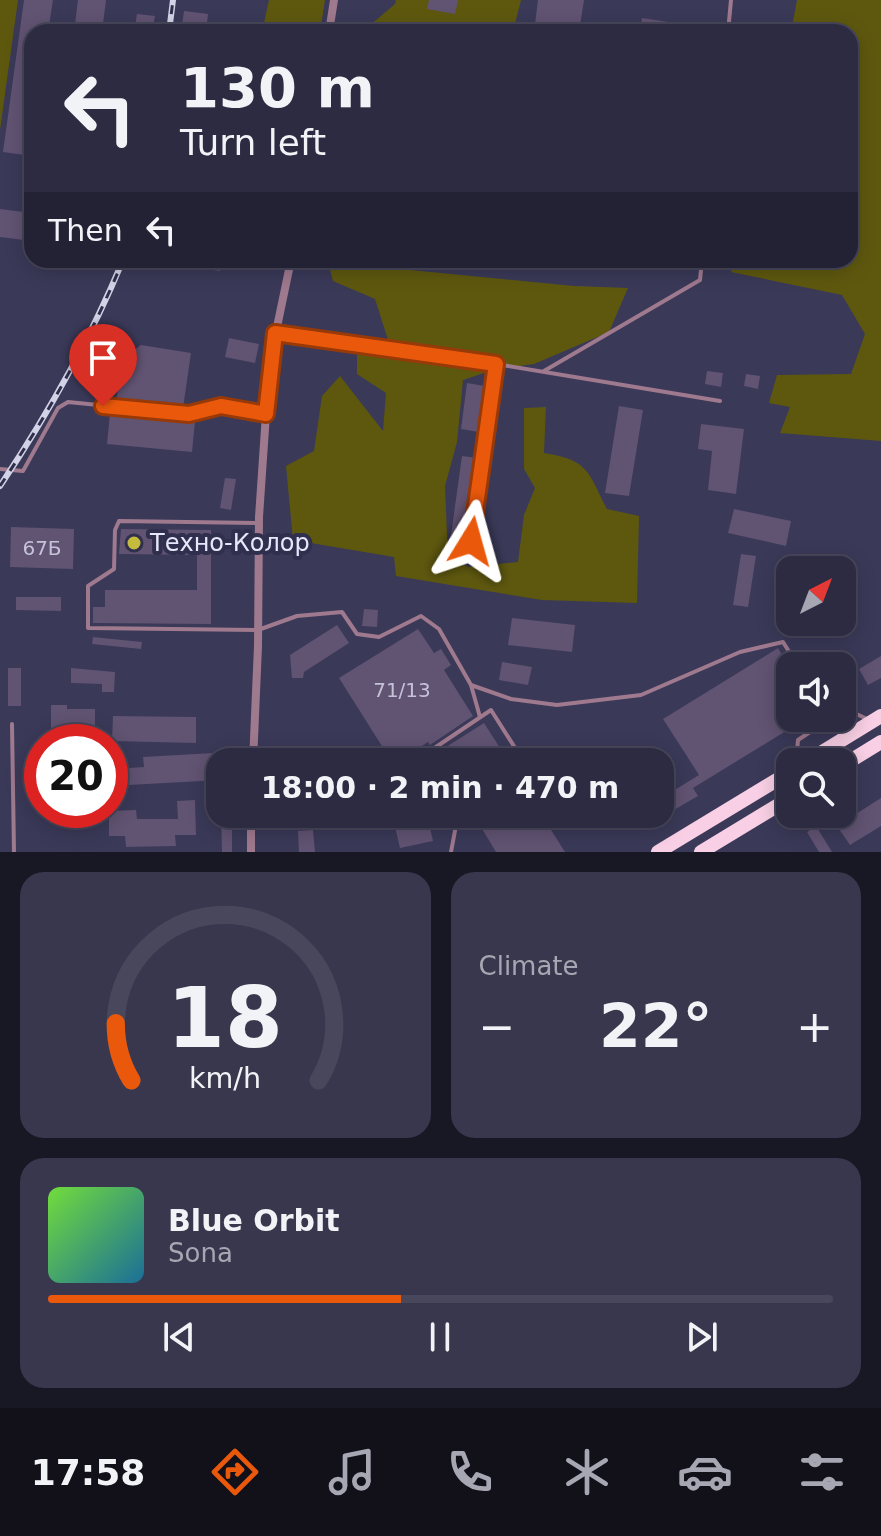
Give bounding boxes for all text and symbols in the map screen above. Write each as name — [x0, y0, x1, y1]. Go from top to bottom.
text: 130 m — [180, 55, 375, 120]
icon: left — [48, 56, 152, 160]
text: Turn left — [180, 122, 326, 163]
icon: left — [139, 208, 183, 252]
text: Then — [48, 213, 123, 248]
pin — [69, 324, 137, 406]
icon: arrive — [81, 336, 125, 380]
position arrow — [429, 499, 513, 583]
place label: Техно-Колор — [149, 529, 310, 557]
marker: Техно-Колор — [125, 534, 143, 552]
house number: 67Б — [22, 536, 62, 560]
north arrow — [776, 556, 856, 636]
map controls — [776, 556, 856, 828]
button: sound — [776, 652, 856, 732]
house number: 71/13 — [373, 678, 431, 702]
speed limit sign: 20 — [24, 724, 128, 828]
button: search — [776, 748, 856, 828]
text: 18:00 · 2 min · 470 m — [261, 770, 619, 805]
text: Climate — [479, 951, 579, 981]
text: 18 — [167, 970, 283, 1067]
text: 22° — [599, 991, 713, 1061]
text: − — [479, 1001, 515, 1052]
text: + — [796, 1001, 833, 1052]
text: km/h — [189, 1061, 261, 1095]
text: Blue Orbit — [168, 1203, 340, 1238]
text: Sona — [168, 1238, 233, 1268]
icon: previous — [157, 1315, 201, 1359]
icon: pause — [418, 1315, 462, 1359]
icon: next — [680, 1315, 724, 1359]
icon: directions — [207, 1444, 263, 1500]
icon: music — [324, 1444, 380, 1500]
icon: phone — [442, 1444, 498, 1500]
icon: climate — [559, 1444, 615, 1500]
icon: car — [677, 1444, 733, 1500]
icon: filters — [794, 1444, 850, 1500]
text: 17:58 — [31, 1452, 145, 1493]

